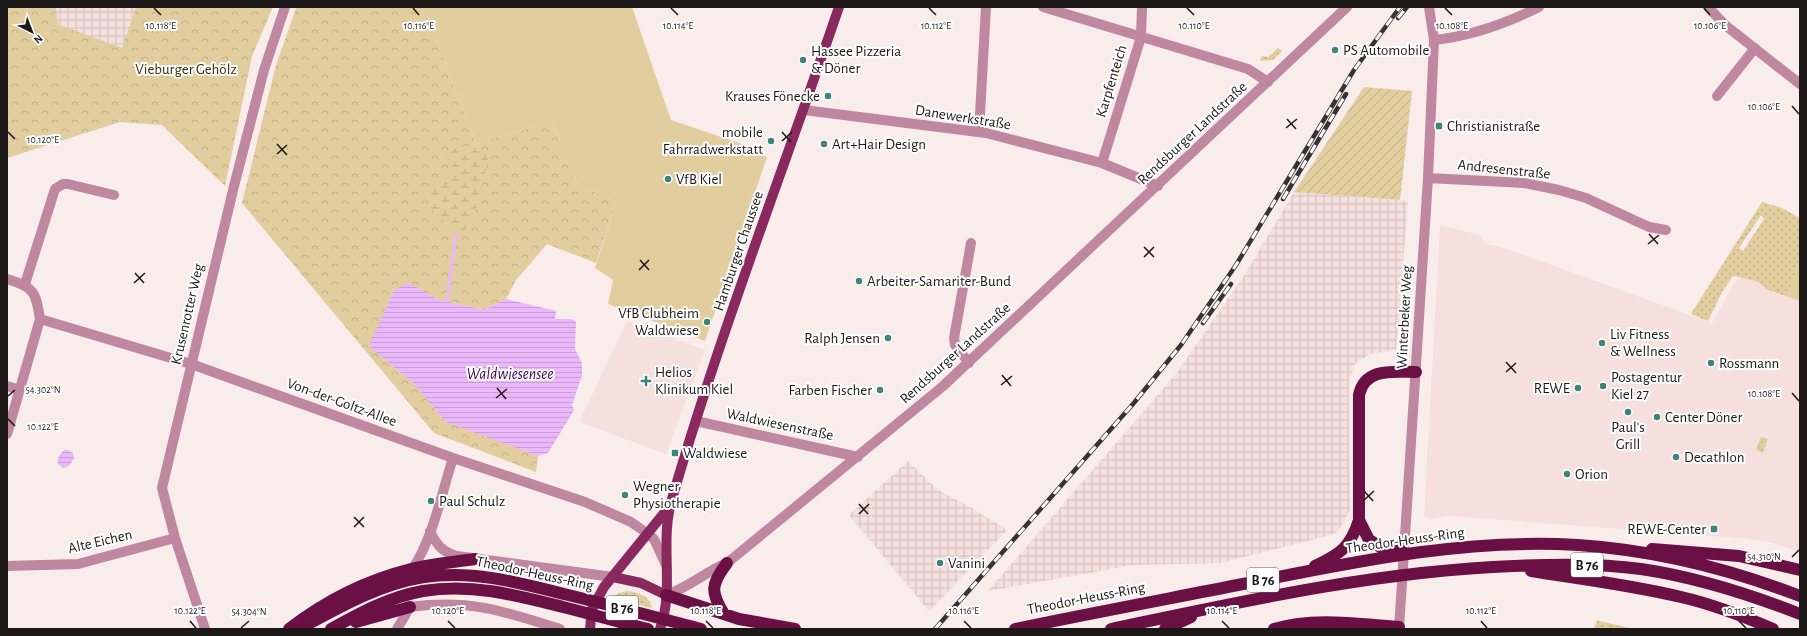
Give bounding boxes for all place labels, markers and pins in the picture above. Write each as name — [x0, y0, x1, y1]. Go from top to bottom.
place label: PS Automobile — [1343, 43, 1430, 58]
place label: Hassee Pizzeria & Döner — [811, 44, 901, 76]
marker: PS Automobile — [1330, 45, 1340, 55]
marker: Hassee Pizzeria & Döner — [798, 55, 808, 65]
place label: Krauses Fönecke — [725, 89, 820, 104]
marker: Krauses Fönecke — [823, 91, 833, 101]
place label: Christianistraße — [1447, 119, 1540, 134]
marker: Christianistraße — [1434, 121, 1444, 131]
place label: mobile Fahrradwerkstatt — [663, 125, 763, 157]
marker: mobile Fahrradwerkstatt — [766, 136, 776, 146]
place label: Art+Hair Design — [832, 137, 926, 152]
marker: Art+Hair Design — [819, 139, 829, 149]
place label: VfB Kiel — [676, 172, 722, 187]
marker: VfB Kiel — [663, 174, 673, 184]
place label: Arbeiter-Samariter-Bund — [867, 274, 1011, 289]
marker: Arbeiter-Samariter-Bund — [854, 276, 864, 286]
place label: VfB Clubheim Waldwiese — [618, 306, 699, 338]
marker: VfB Clubheim Waldwiese — [702, 317, 712, 327]
place label: Liv Fitness & Wellness — [1610, 327, 1676, 359]
place label: Ralph Jensen — [804, 331, 880, 346]
marker: Ralph Jensen — [883, 333, 893, 343]
marker: Liv Fitness & Wellness — [1597, 338, 1607, 348]
place label: Rossmann — [1719, 356, 1779, 371]
marker: Rossmann — [1706, 358, 1716, 368]
place label: Helios Klinikum Kiel — [655, 365, 733, 397]
place label: Postagentur Kiel 27 — [1611, 370, 1682, 402]
marker: Helios Klinikum Kiel — [640, 375, 652, 387]
place label: REWE — [1534, 381, 1570, 396]
marker: Postagentur Kiel 27 — [1598, 381, 1608, 391]
place label: Farben Fischer — [788, 383, 872, 398]
marker: REWE — [1573, 383, 1583, 393]
marker: Farben Fischer — [875, 385, 885, 395]
marker: Paul's Grill — [1623, 407, 1633, 417]
place label: Center Döner — [1665, 410, 1743, 425]
marker: Center Döner — [1652, 412, 1662, 422]
place label: Paul's Grill — [1611, 420, 1645, 452]
place label: Waldwiese — [683, 446, 747, 461]
marker: Waldwiese — [670, 448, 680, 458]
place label: Decathlon — [1684, 450, 1744, 465]
marker: Decathlon — [1671, 452, 1681, 462]
place label: Orion — [1575, 467, 1608, 482]
marker: Orion — [1562, 469, 1572, 479]
place label: Wegner Physiotherapie — [633, 479, 721, 511]
marker: Wegner Physiotherapie — [620, 490, 630, 500]
place label: Paul Schulz — [439, 494, 505, 509]
marker: Paul Schulz — [426, 496, 436, 506]
place label: REWE-Center — [1627, 522, 1706, 537]
marker: REWE-Center — [1709, 524, 1719, 534]
place label: Vanini — [948, 556, 985, 571]
marker: Vanini — [935, 558, 945, 568]

